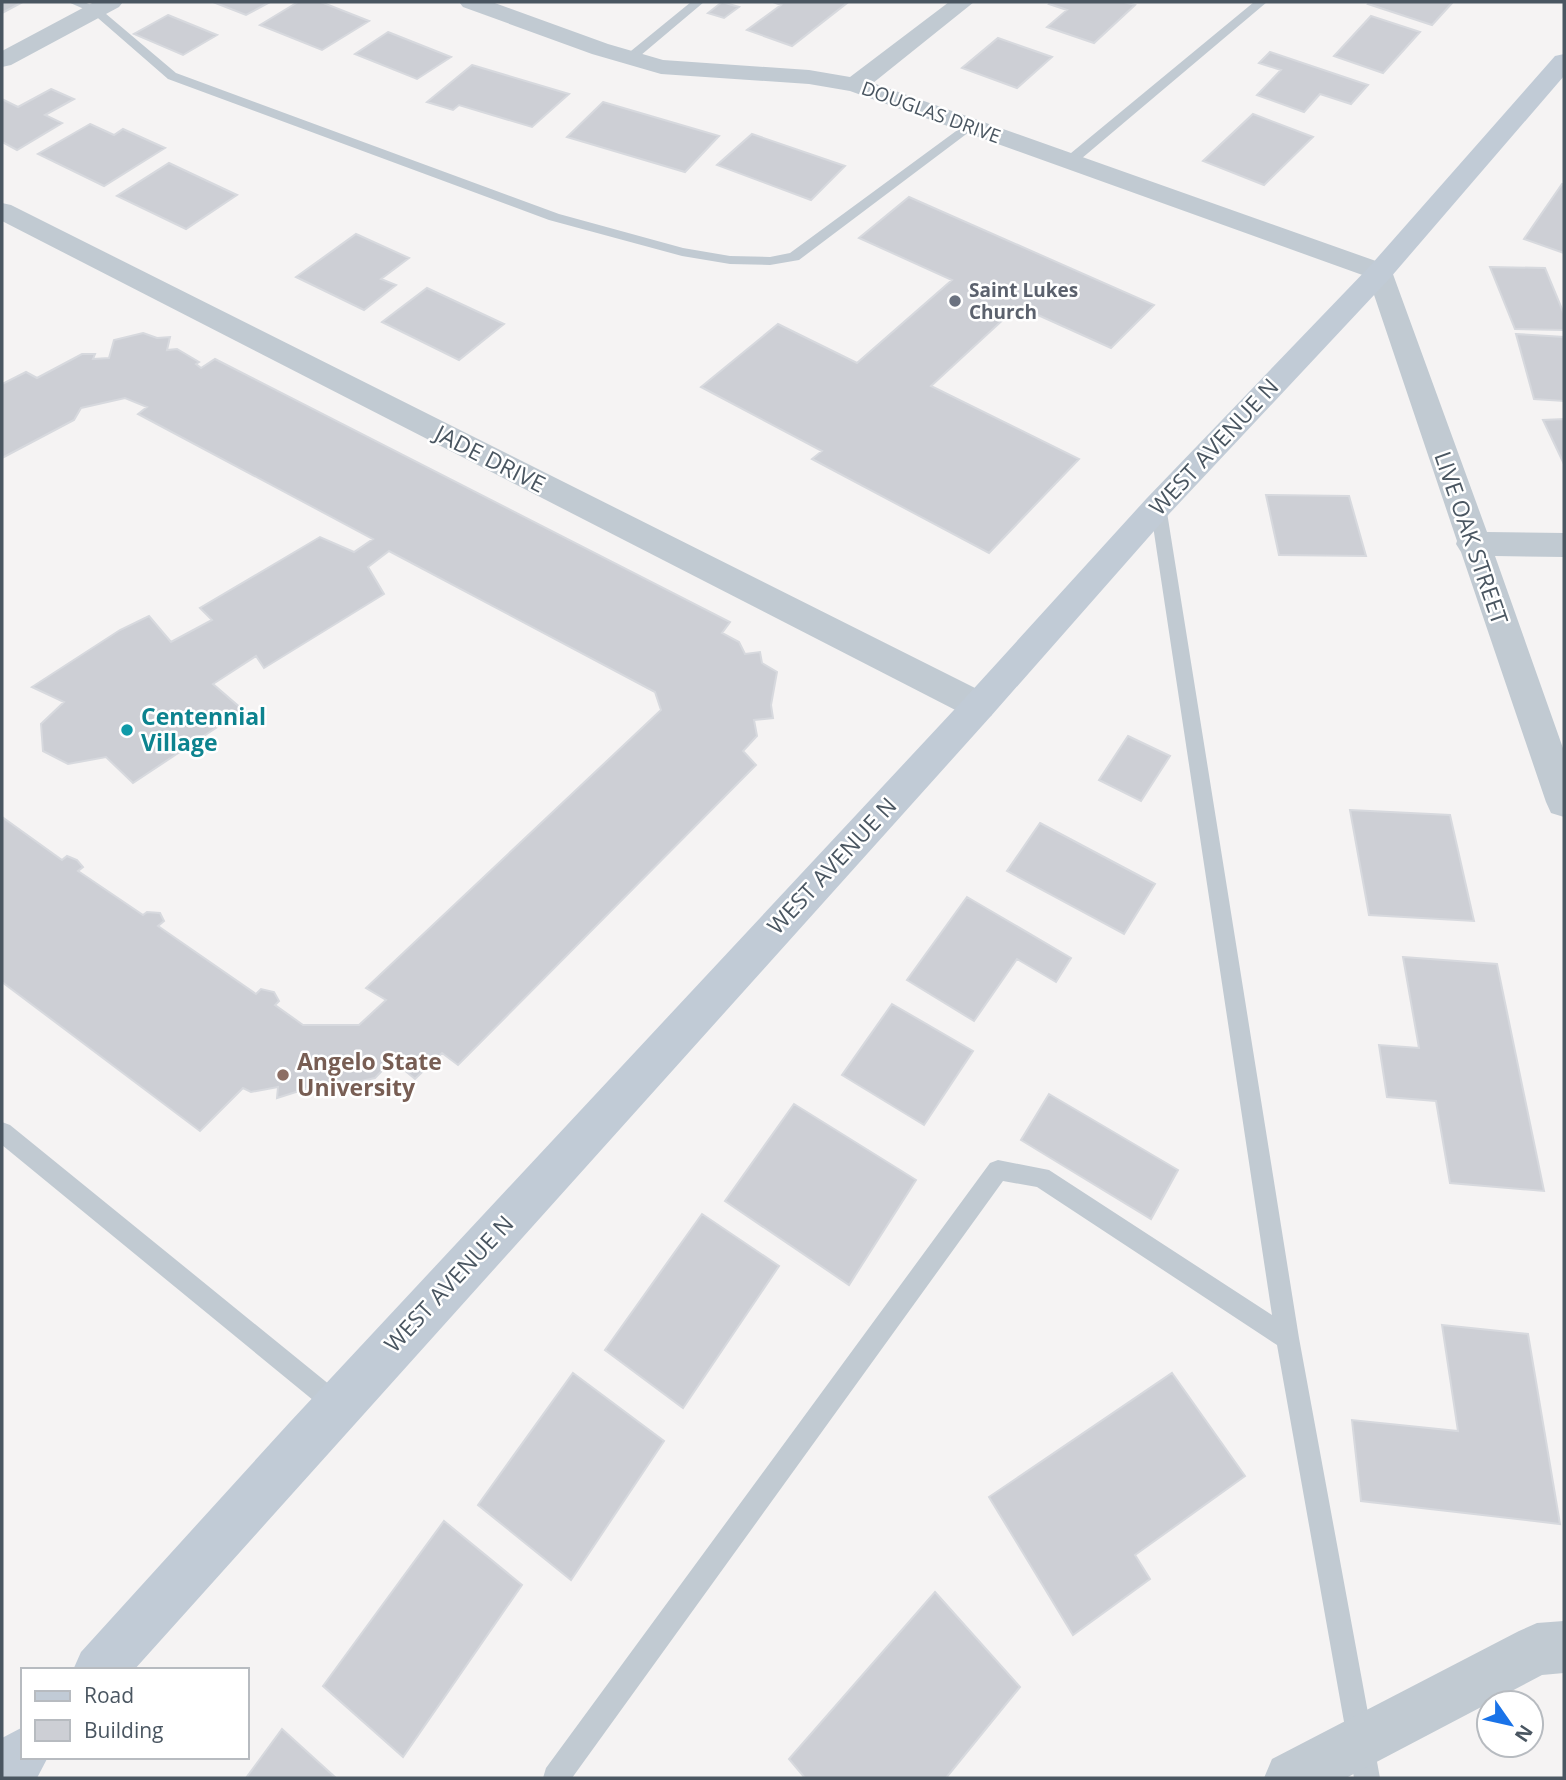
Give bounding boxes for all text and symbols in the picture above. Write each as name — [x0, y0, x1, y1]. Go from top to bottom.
street label: DOUGLAS DRIVE — [858, 75, 1004, 149]
place label: Saint Lukes Church — [969, 277, 1078, 325]
marker: Saint Lukes Church — [947, 293, 963, 309]
street label: WEST AVENUE N — [1141, 371, 1285, 522]
street label: JADE DRIVE — [428, 416, 551, 500]
street label: LIVE OAK STREET — [1427, 447, 1517, 629]
place label: Centennial Village — [141, 700, 266, 758]
marker: Centennial Village — [119, 722, 135, 738]
street label: WEST AVENUE N — [759, 790, 903, 941]
place label: Angelo State University — [297, 1045, 442, 1103]
marker: Angelo State University — [275, 1067, 291, 1083]
street label: WEST AVENUE N — [376, 1208, 520, 1359]
legend — [21, 1668, 248, 1759]
text: Road — [84, 1681, 134, 1709]
north arrow — [1475, 1689, 1545, 1759]
text: Building — [84, 1716, 163, 1744]
text: N — [1509, 1720, 1539, 1747]

